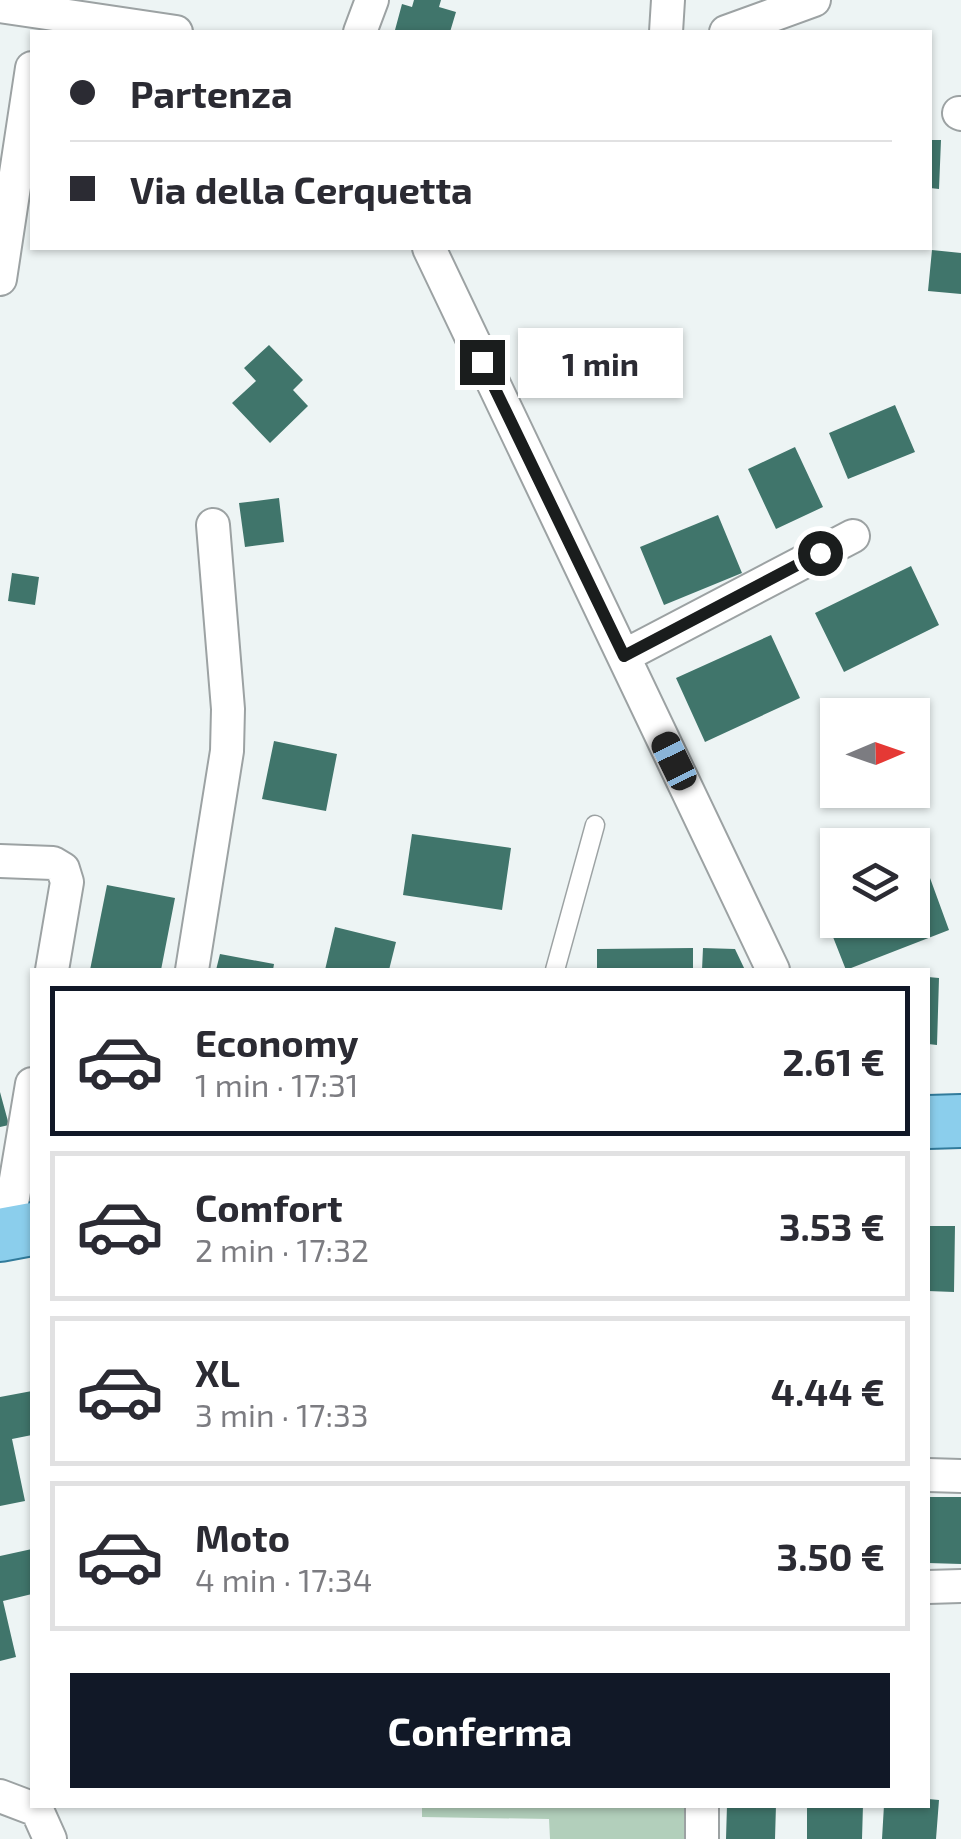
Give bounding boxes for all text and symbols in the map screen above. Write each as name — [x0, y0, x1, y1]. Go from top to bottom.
text: Partenza — [130, 70, 293, 116]
text: Via della Cerquetta — [130, 166, 473, 212]
callout: 1 min — [517, 327, 682, 397]
route end — [460, 340, 505, 385]
text: 1 min — [562, 344, 639, 382]
route start — [798, 531, 843, 576]
north arrow — [820, 698, 930, 808]
map controls — [820, 698, 930, 938]
car — [647, 727, 701, 795]
button: layers — [820, 828, 930, 938]
icon: car — [75, 1016, 165, 1106]
text: Economy — [195, 1019, 359, 1065]
text: 2.61 € — [782, 1038, 885, 1084]
text: 1 min · 17:31 — [195, 1065, 358, 1103]
icon: car — [75, 1181, 165, 1271]
text: Comfort — [195, 1184, 343, 1230]
text: 3.53 € — [779, 1203, 885, 1249]
text: 2 min · 17:32 — [195, 1230, 369, 1268]
icon: car — [75, 1346, 165, 1436]
text: XL — [195, 1349, 240, 1395]
text: 4.44 € — [771, 1368, 885, 1414]
text: 3 min · 17:33 — [195, 1395, 369, 1433]
icon: car — [75, 1511, 165, 1601]
text: Moto — [195, 1514, 290, 1560]
text: 3.50 € — [777, 1533, 885, 1579]
text: 4 min · 17:34 — [195, 1560, 372, 1598]
button: Conferma — [70, 1673, 890, 1788]

